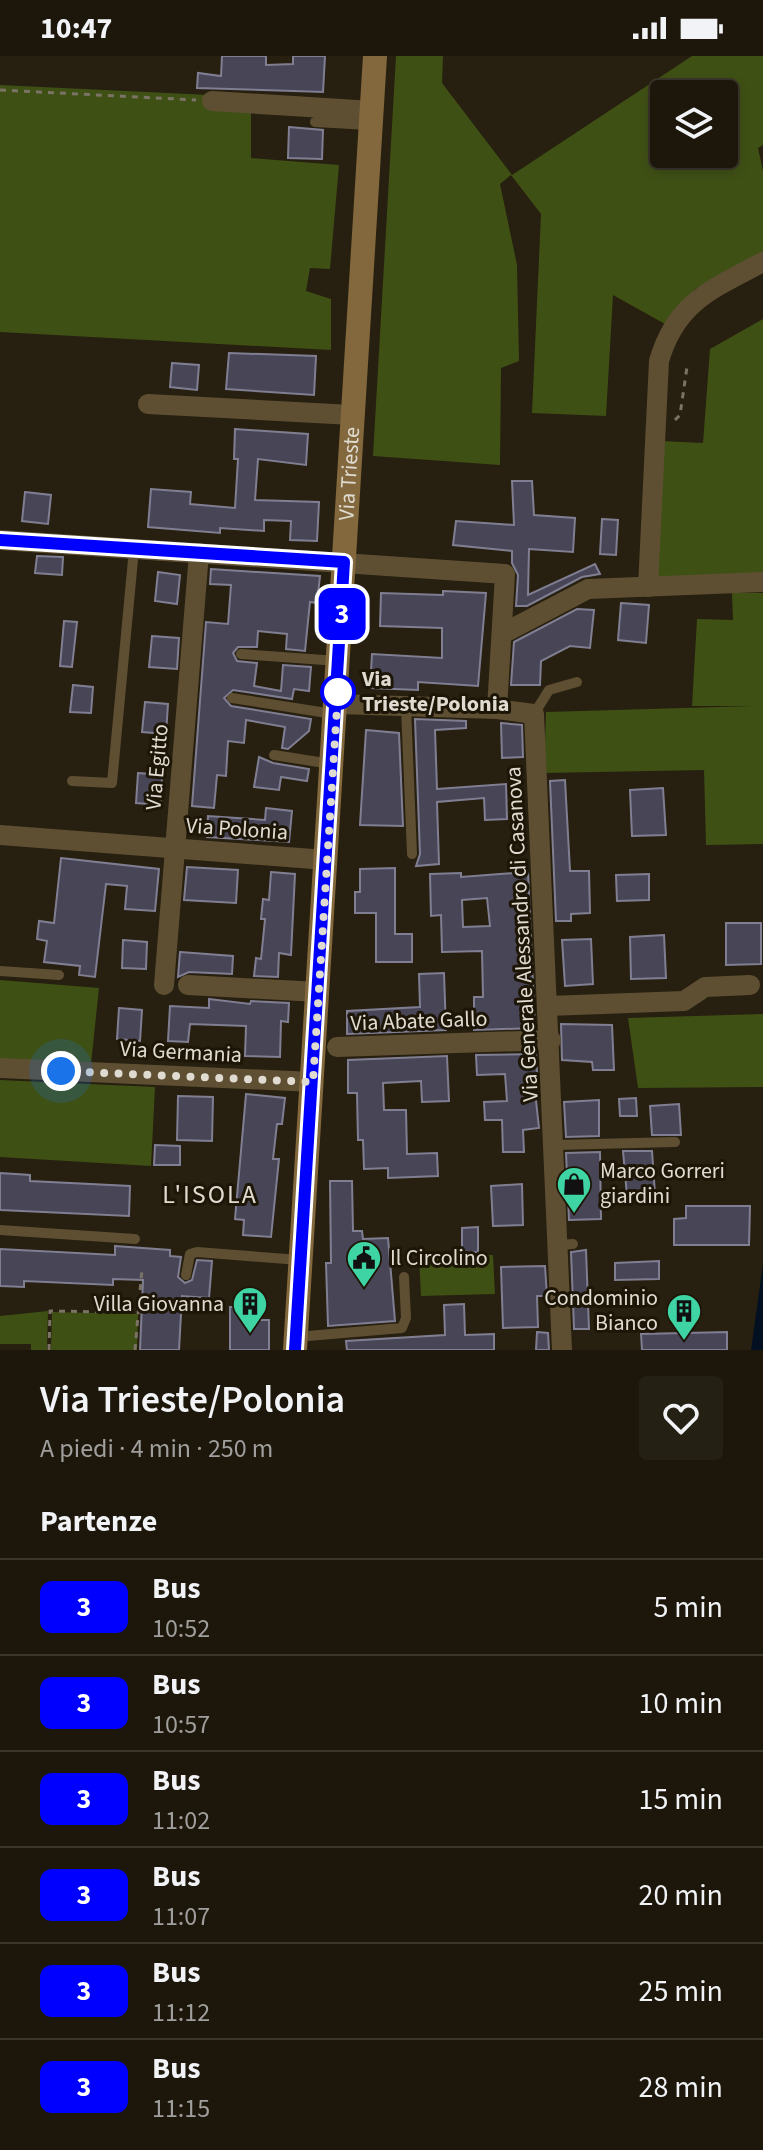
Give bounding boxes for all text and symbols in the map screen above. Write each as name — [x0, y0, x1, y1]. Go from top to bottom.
text: 10:47 — [40, 7, 112, 50]
map controls — [650, 80, 738, 168]
button: layers — [650, 80, 738, 168]
street label: Via Trieste — [330, 426, 368, 522]
line badge: 3 — [316, 588, 368, 640]
text: 3 — [335, 594, 349, 634]
place label: Via Trieste/Polonia — [361, 663, 509, 720]
marker: Via Trieste/Polonia — [321, 675, 355, 709]
street label: Via Egitto — [137, 723, 177, 811]
street label: Via Generale Alessandro di Casanova — [497, 766, 547, 1102]
street label: Via Polonia — [185, 809, 289, 849]
street label: Via Abate Gallo — [350, 1003, 488, 1039]
street label: Via Germania — [119, 1033, 243, 1071]
your location — [41, 1051, 81, 1091]
place label: Marco Gorreri giardini — [600, 1155, 725, 1212]
shop icon: Marco Gorreri giardini — [555, 1165, 593, 1215]
district label: L'ISOLA — [162, 1176, 258, 1213]
public building icon: Il Circolino — [345, 1239, 383, 1289]
place label: Il Circolino — [390, 1242, 488, 1274]
place label: Condominio Bianco — [544, 1282, 658, 1339]
building icon: Villa Giovanna — [231, 1285, 269, 1335]
place label: Villa Giovanna — [94, 1288, 224, 1320]
building icon: Condominio Bianco — [665, 1292, 703, 1342]
text: Via Trieste/Polonia — [40, 1373, 345, 1427]
button: heart — [639, 1376, 723, 1460]
text: A piedi · 4 min · 250 m — [40, 1430, 273, 1467]
text: Partenze — [40, 1500, 157, 1543]
text: Bus — [152, 1567, 200, 1610]
text: 5 min — [653, 1586, 723, 1629]
text: 3 — [77, 1587, 91, 1627]
text: 10:52 — [152, 1610, 210, 1647]
text: Bus — [152, 1663, 200, 1706]
text: 10 min — [639, 1682, 723, 1725]
text: 3 — [77, 1683, 91, 1723]
text: 10:57 — [152, 1706, 210, 1743]
text: Bus — [152, 1759, 200, 1802]
text: 15 min — [639, 1778, 723, 1821]
text: 3 — [77, 1779, 91, 1819]
text: 11:02 — [152, 1802, 210, 1839]
text: Bus — [152, 1855, 200, 1898]
text: 20 min — [639, 1874, 723, 1917]
text: 3 — [77, 1875, 91, 1915]
text: 11:07 — [152, 1898, 210, 1935]
text: Bus — [152, 1951, 200, 1994]
text: 25 min — [639, 1970, 723, 2013]
text: 3 — [77, 1971, 91, 2011]
text: 11:12 — [152, 1994, 210, 2031]
text: Bus — [152, 2047, 200, 2090]
text: 28 min — [639, 2066, 723, 2109]
text: 3 — [77, 2067, 91, 2107]
text: 11:15 — [152, 2090, 210, 2127]

